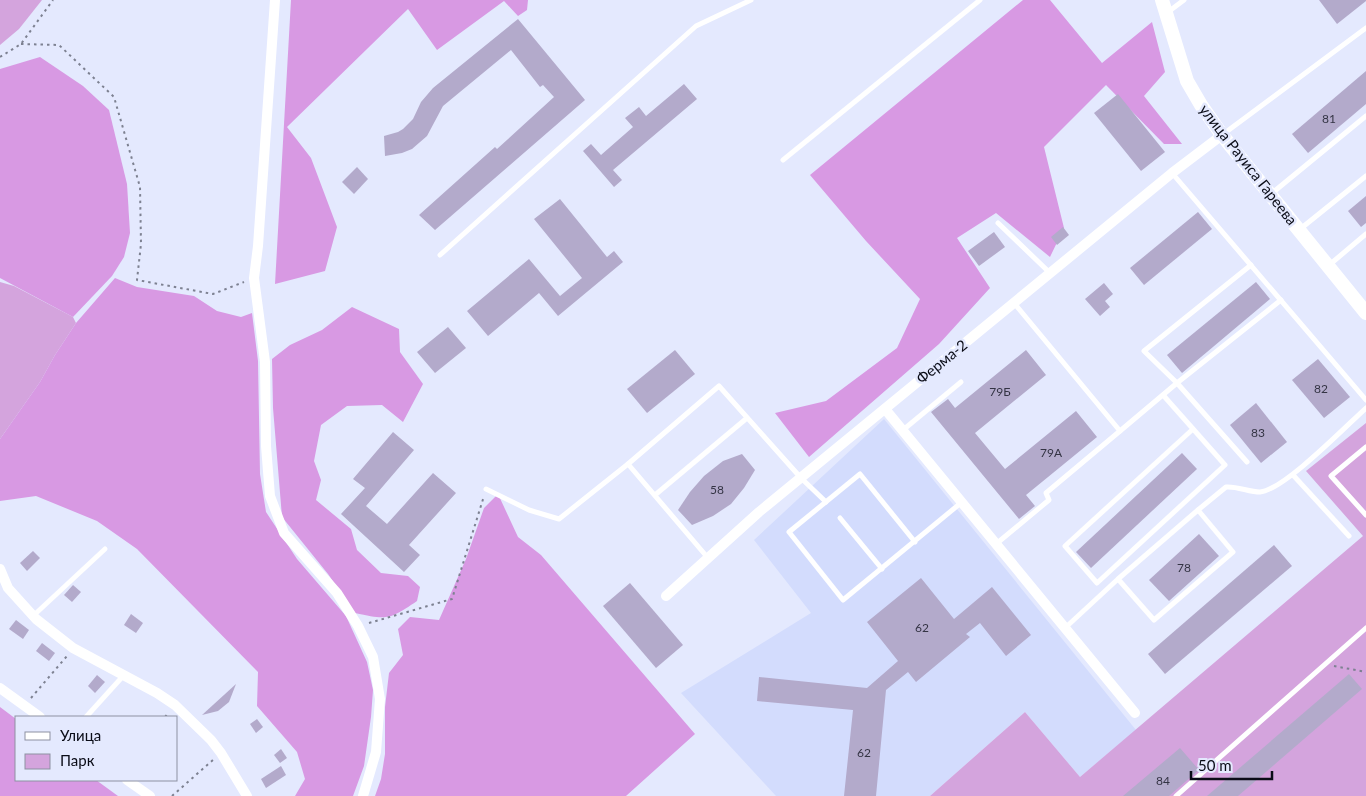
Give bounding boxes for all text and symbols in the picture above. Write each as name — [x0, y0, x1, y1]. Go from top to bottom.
street label: улица Рауиса Гареева — [1196, 100, 1301, 228]
house number: 81 — [1322, 111, 1336, 126]
street label: Ферма-2 — [912, 335, 970, 387]
house number: 82 — [1314, 381, 1328, 396]
house number: 79Б — [989, 384, 1011, 399]
house number: 83 — [1251, 425, 1265, 440]
house number: 79А — [1040, 445, 1063, 460]
house number: 58 — [710, 482, 724, 497]
house number: 78 — [1177, 560, 1191, 575]
house number: 62 — [915, 620, 929, 635]
legend — [15, 716, 178, 781]
text: Улица — [60, 726, 101, 744]
house number: 62 — [857, 745, 871, 760]
scale bar — [1191, 748, 1272, 780]
text: Парк — [60, 751, 95, 769]
text: 50 m — [1198, 756, 1232, 774]
house number: 84 — [1156, 773, 1170, 788]

